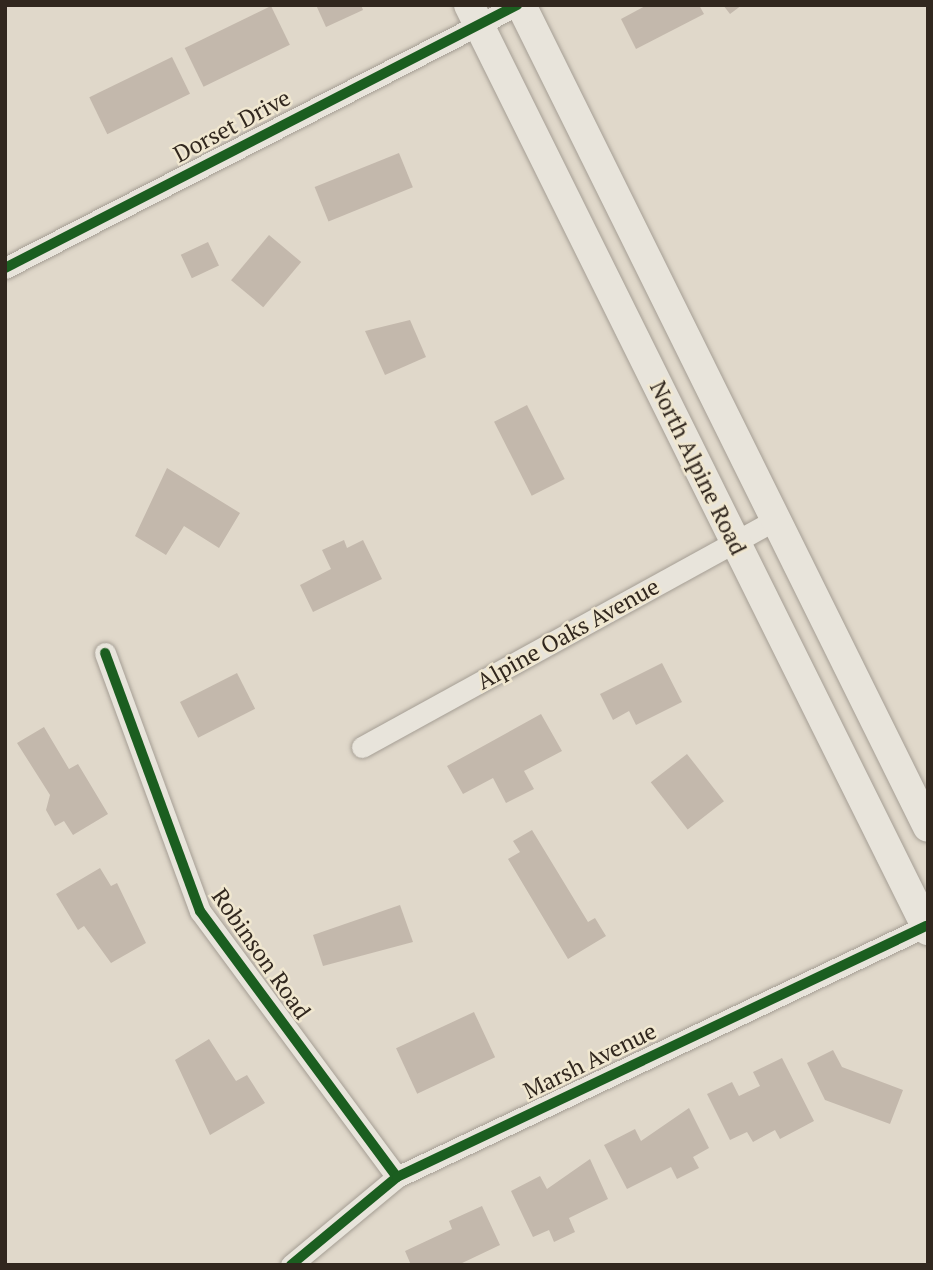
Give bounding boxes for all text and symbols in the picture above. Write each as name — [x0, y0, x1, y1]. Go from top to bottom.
street label: Dorset Drive — [169, 84, 295, 168]
street label: North Alpine Road — [644, 376, 752, 560]
street label: Alpine Oaks Avenue — [472, 572, 664, 696]
street label: Robinson Road — [206, 883, 316, 1025]
street label: Marsh Avenue — [519, 1017, 661, 1105]

